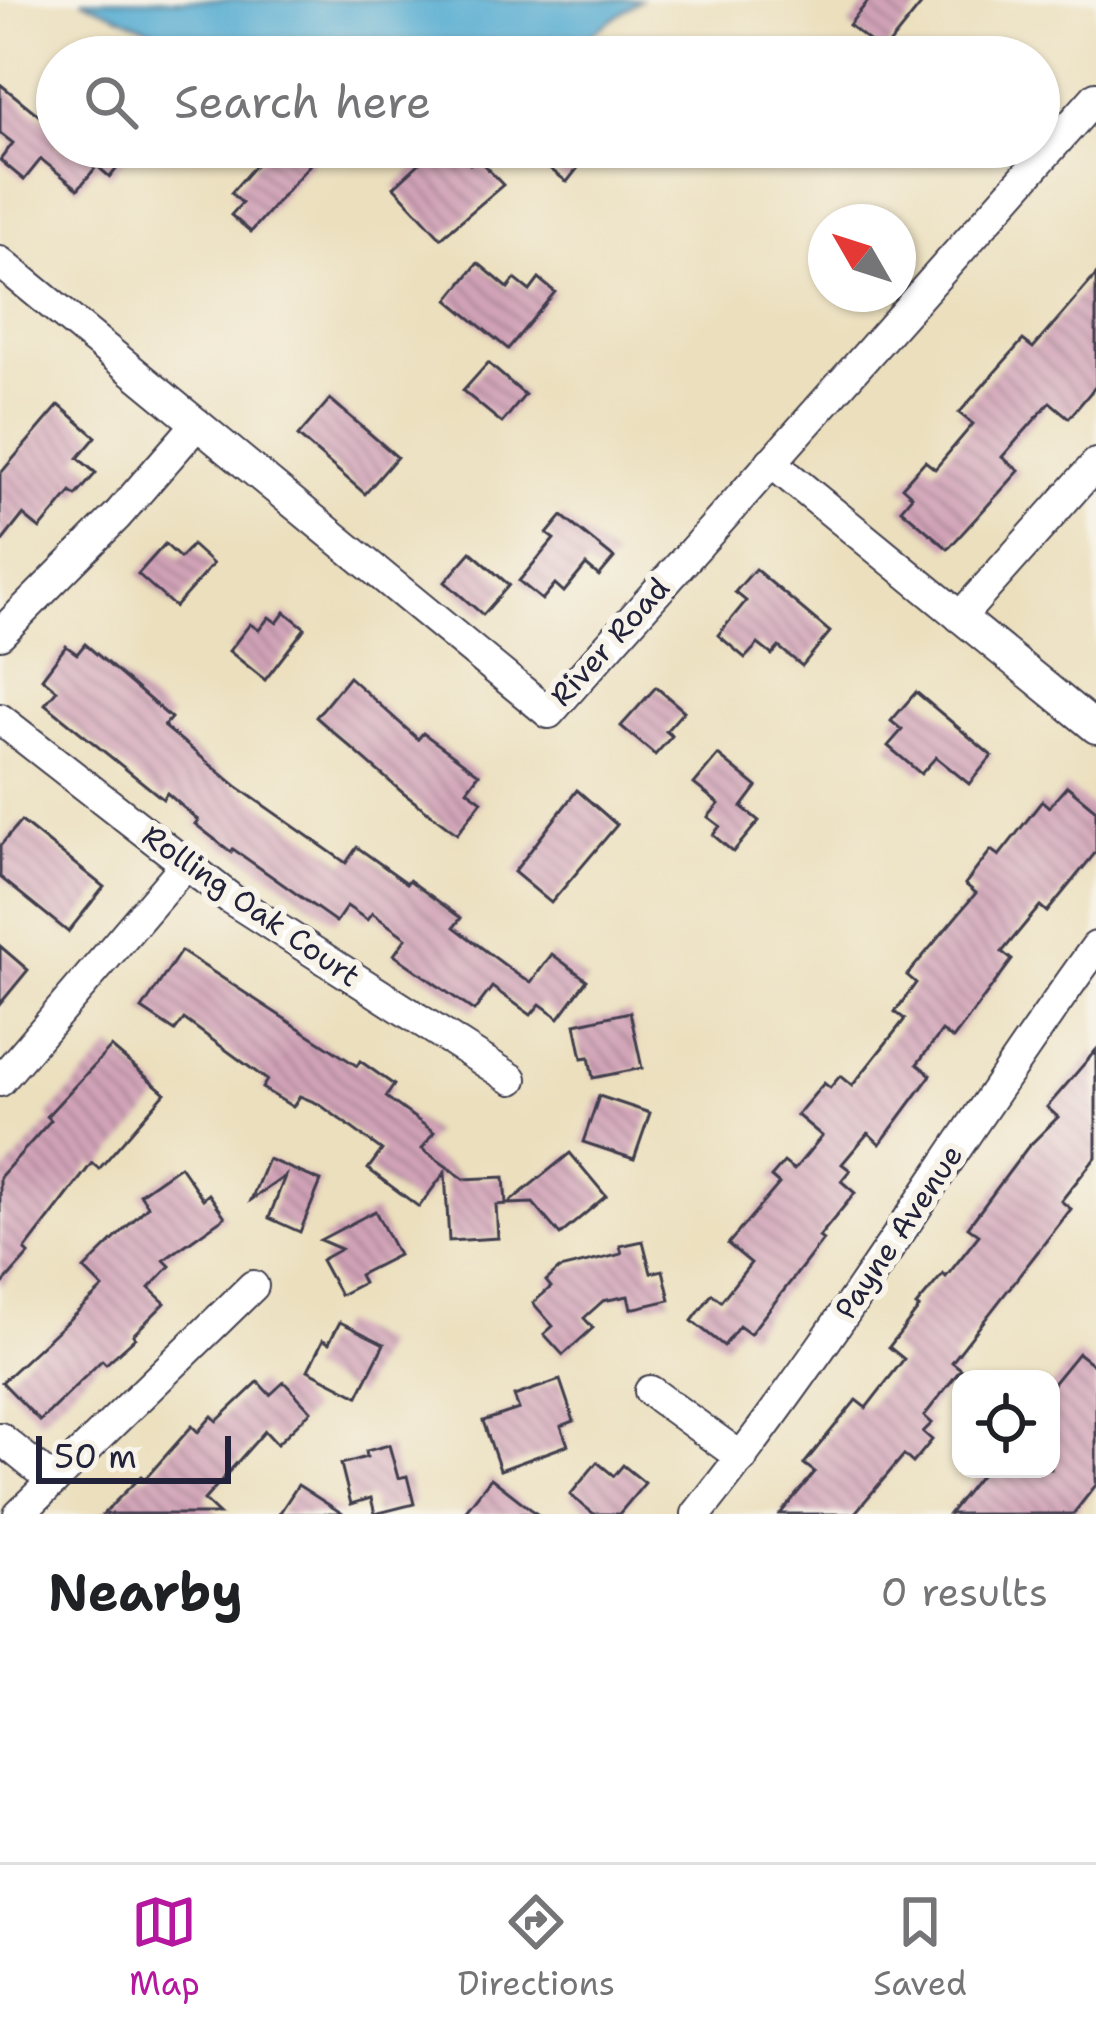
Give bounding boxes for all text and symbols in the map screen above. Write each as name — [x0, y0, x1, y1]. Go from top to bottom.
search box — [36, 36, 1060, 168]
icon: search — [78, 69, 144, 135]
text: Search here — [174, 72, 431, 132]
north arrow — [808, 204, 916, 312]
street label: River Road — [541, 568, 679, 715]
street label: Rolling Oak Court — [134, 815, 368, 996]
street label: Payne Avenue — [825, 1136, 972, 1327]
map controls — [952, 1370, 1060, 1478]
button: locate — [952, 1370, 1060, 1478]
scale bar — [36, 1430, 231, 1483]
text: 50 m — [54, 1434, 137, 1479]
text: Nearby — [48, 1558, 243, 1626]
text: 0 results — [881, 1566, 1048, 1618]
tab: Map — [129, 1889, 200, 2006]
tab: Directions — [458, 1889, 615, 2006]
tab: Saved — [873, 1889, 967, 2006]

